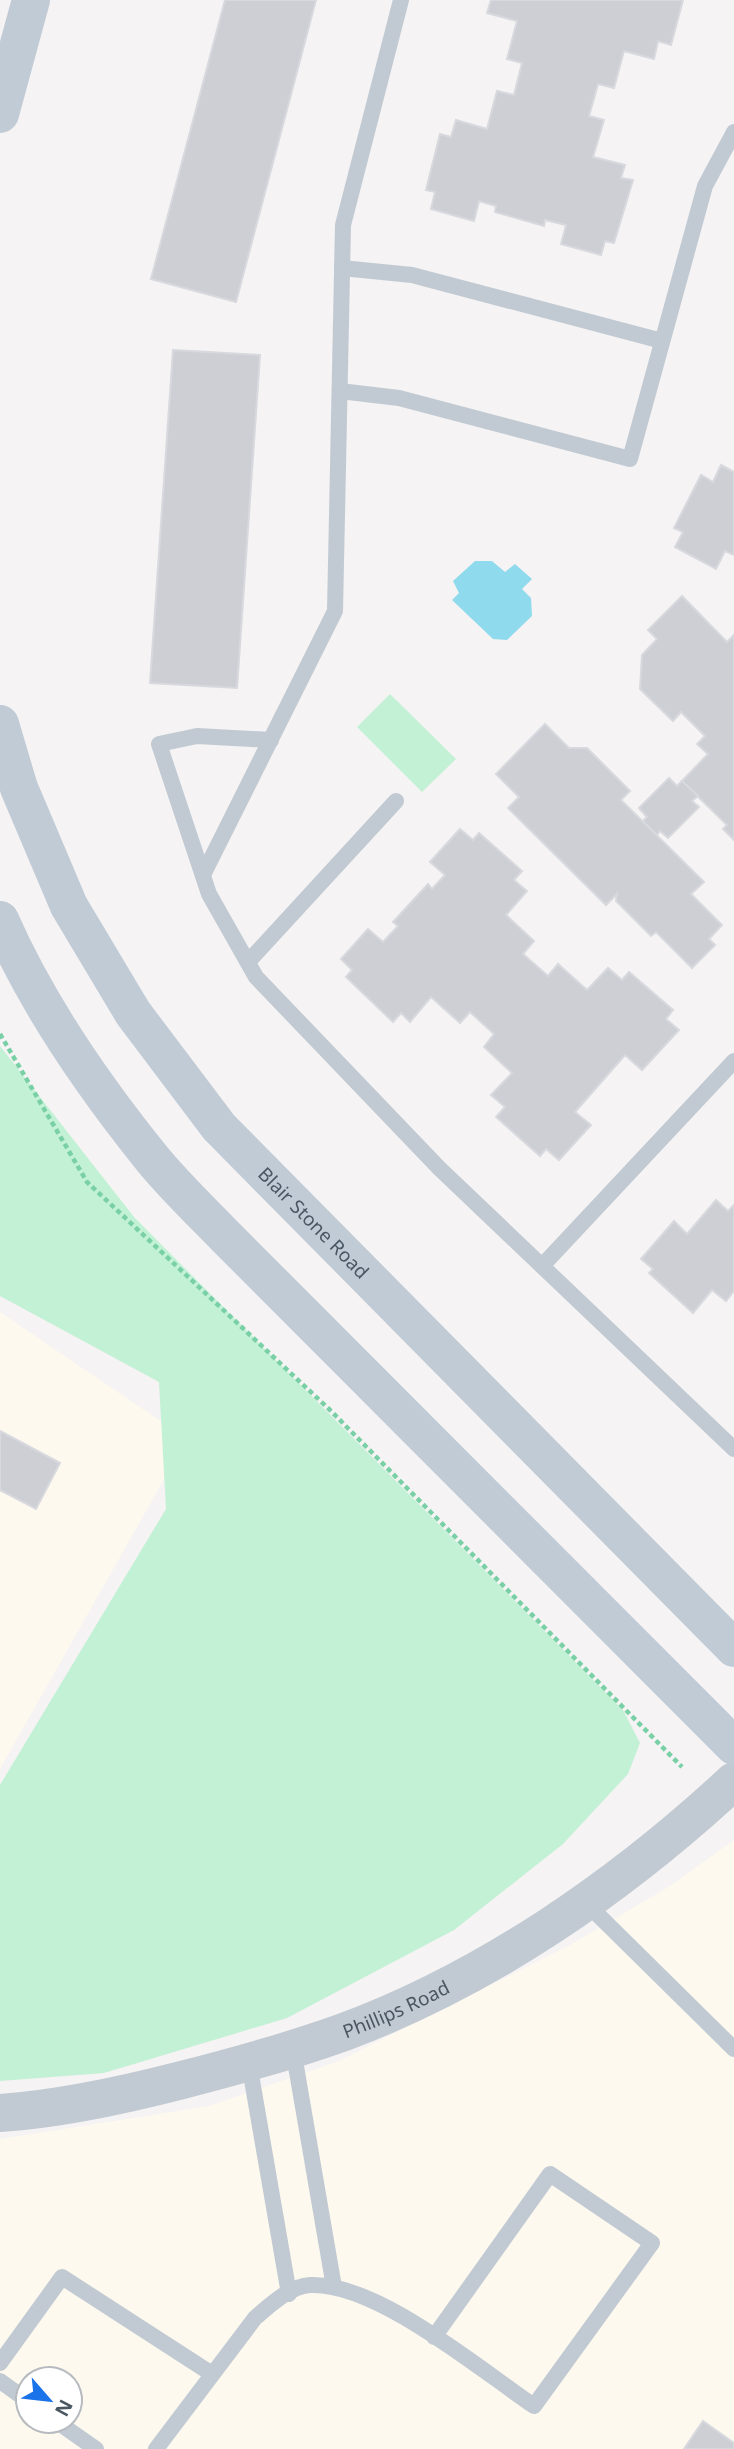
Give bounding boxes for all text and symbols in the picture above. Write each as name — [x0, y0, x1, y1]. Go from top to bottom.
street label: Blair Stone Road — [253, 1161, 375, 1284]
street label: Phillips Road — [339, 1974, 454, 2044]
north arrow — [14, 2365, 84, 2435]
text: N — [49, 2395, 79, 2421]

